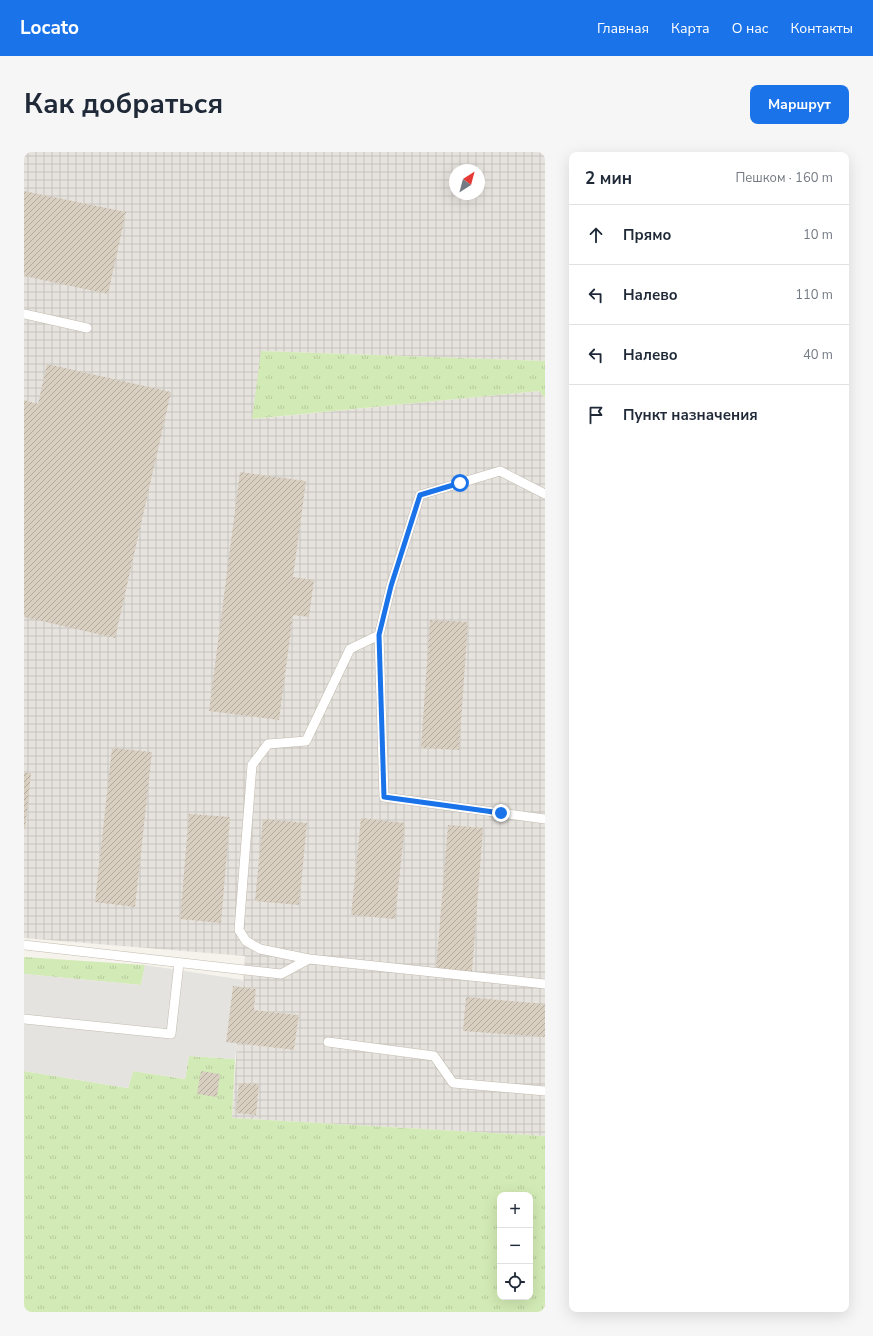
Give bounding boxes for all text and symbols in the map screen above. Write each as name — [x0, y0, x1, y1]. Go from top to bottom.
text: Locato — [20, 15, 79, 41]
text: Главная — [597, 19, 649, 38]
text: Карта — [671, 19, 710, 38]
text: О нас — [732, 19, 768, 38]
text: Контакты — [790, 19, 853, 38]
text: Как добраться — [24, 85, 223, 123]
button: Маршрут — [750, 85, 849, 124]
north arrow — [449, 164, 485, 200]
text: 2 мин — [585, 167, 632, 190]
text: Пешком · 160 m — [735, 169, 833, 187]
icon: ahead — [585, 224, 607, 246]
text: Прямо — [623, 225, 671, 245]
text: 10 m — [803, 226, 833, 244]
icon: left — [585, 284, 607, 306]
text: Налево — [623, 285, 678, 305]
text: 110 m — [795, 286, 833, 304]
icon: left — [585, 344, 607, 366]
text: Налево — [623, 345, 678, 365]
text: 40 m — [803, 346, 833, 364]
icon: arrive — [585, 404, 607, 426]
text: Пункт назначения — [623, 405, 758, 425]
route start — [451, 474, 469, 492]
route end — [492, 804, 510, 822]
map controls — [497, 1192, 533, 1300]
button: + — [497, 1192, 533, 1228]
button: − — [497, 1228, 533, 1264]
button: locate — [497, 1264, 533, 1300]

